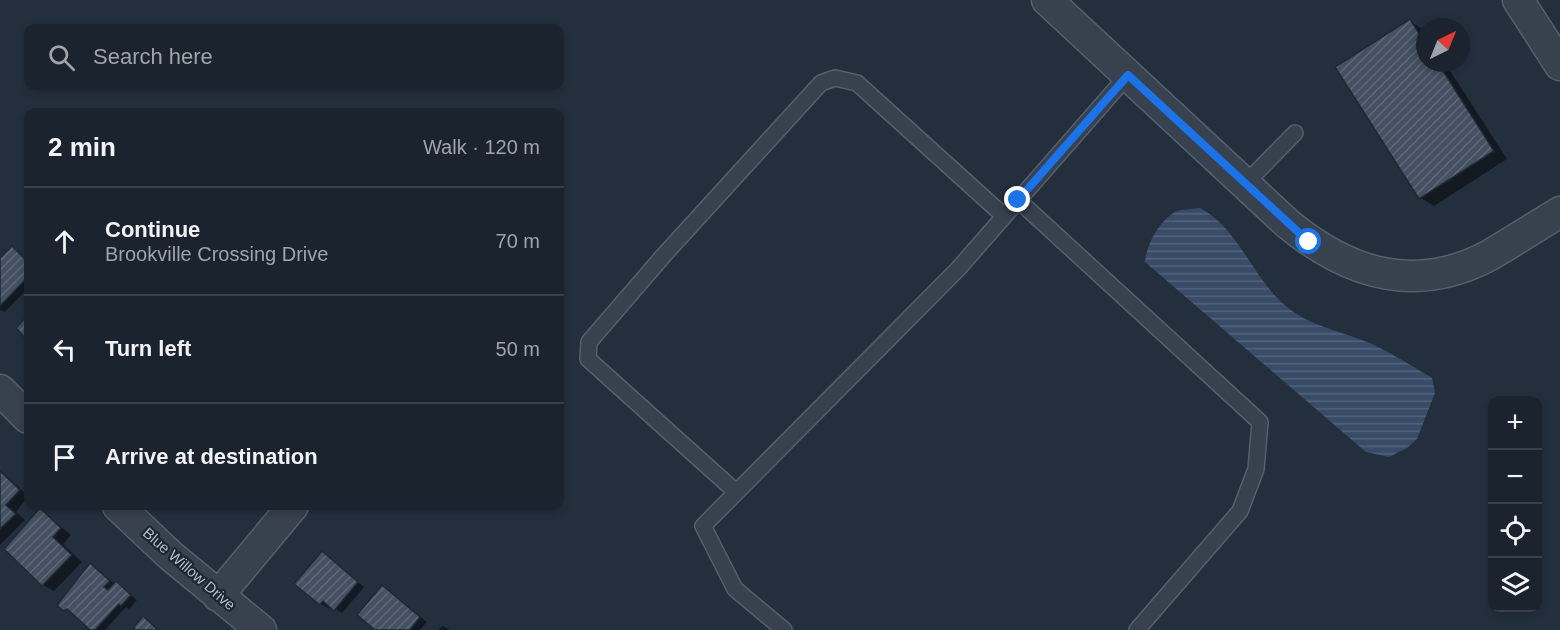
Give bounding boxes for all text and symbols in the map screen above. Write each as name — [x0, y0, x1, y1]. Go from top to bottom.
north arrow — [1416, 18, 1470, 72]
search box — [24, 24, 564, 90]
icon: search — [45, 41, 78, 74]
text: Search here — [93, 44, 213, 69]
text: 2 min — [48, 132, 116, 162]
text: Walk · 120 m — [423, 136, 540, 158]
route end — [1004, 186, 1030, 212]
text: Continue — [105, 217, 200, 242]
icon: ahead — [48, 225, 81, 258]
route start — [1295, 228, 1321, 254]
text: 70 m — [496, 230, 540, 252]
text: Brookville Crossing Drive — [105, 243, 328, 265]
icon: left — [48, 333, 81, 366]
text: Turn left — [105, 336, 191, 361]
text: 50 m — [496, 338, 540, 360]
map controls — [1488, 396, 1542, 612]
button: + — [1488, 396, 1542, 450]
icon: arrive — [48, 441, 81, 474]
text: Arrive at destination — [105, 444, 318, 469]
button: − — [1488, 450, 1542, 504]
button: locate — [1488, 504, 1542, 558]
street label: Blue Willow Drive — [140, 524, 239, 613]
button: layers — [1488, 558, 1542, 612]

